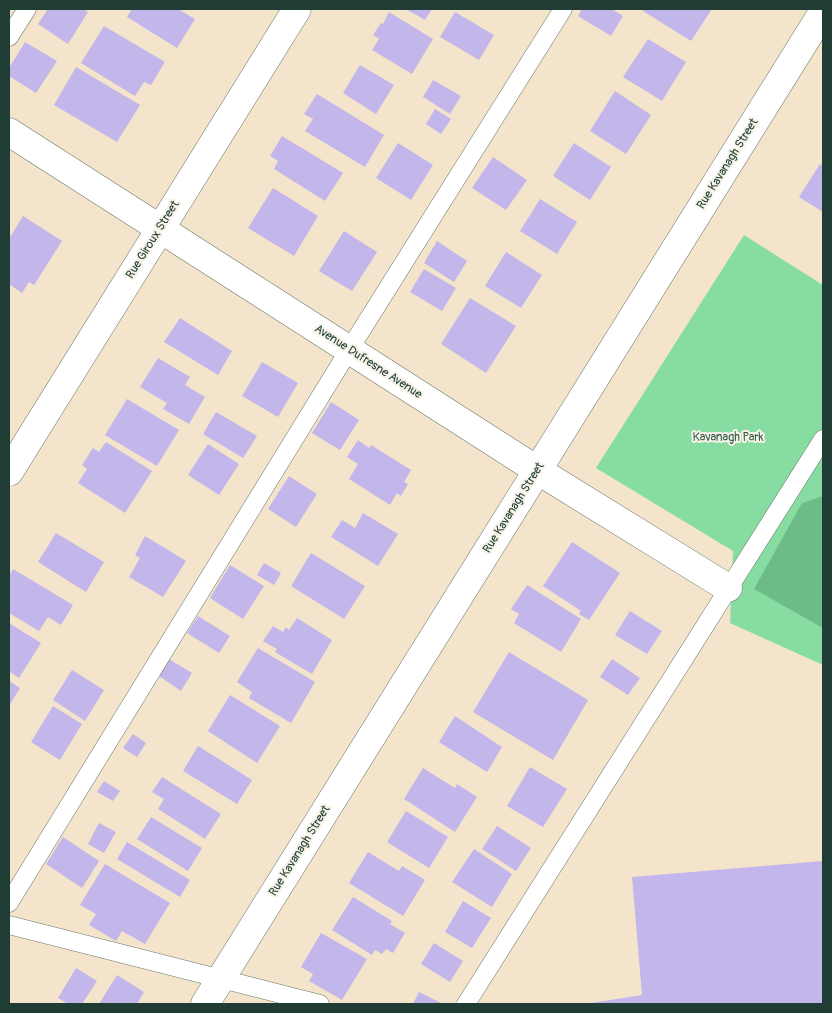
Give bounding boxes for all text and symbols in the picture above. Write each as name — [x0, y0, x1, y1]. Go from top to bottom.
street label: Rue Kavanagh Street — [694, 116, 762, 212]
street label: Rue Giroux Street — [123, 198, 183, 282]
street label: Avenue Dufresne Avenue — [312, 322, 424, 402]
park label: Kavanagh Park — [692, 431, 764, 445]
street label: Rue Kavanagh Street — [480, 460, 548, 556]
street label: Rue Kavanagh Street — [266, 803, 334, 899]

